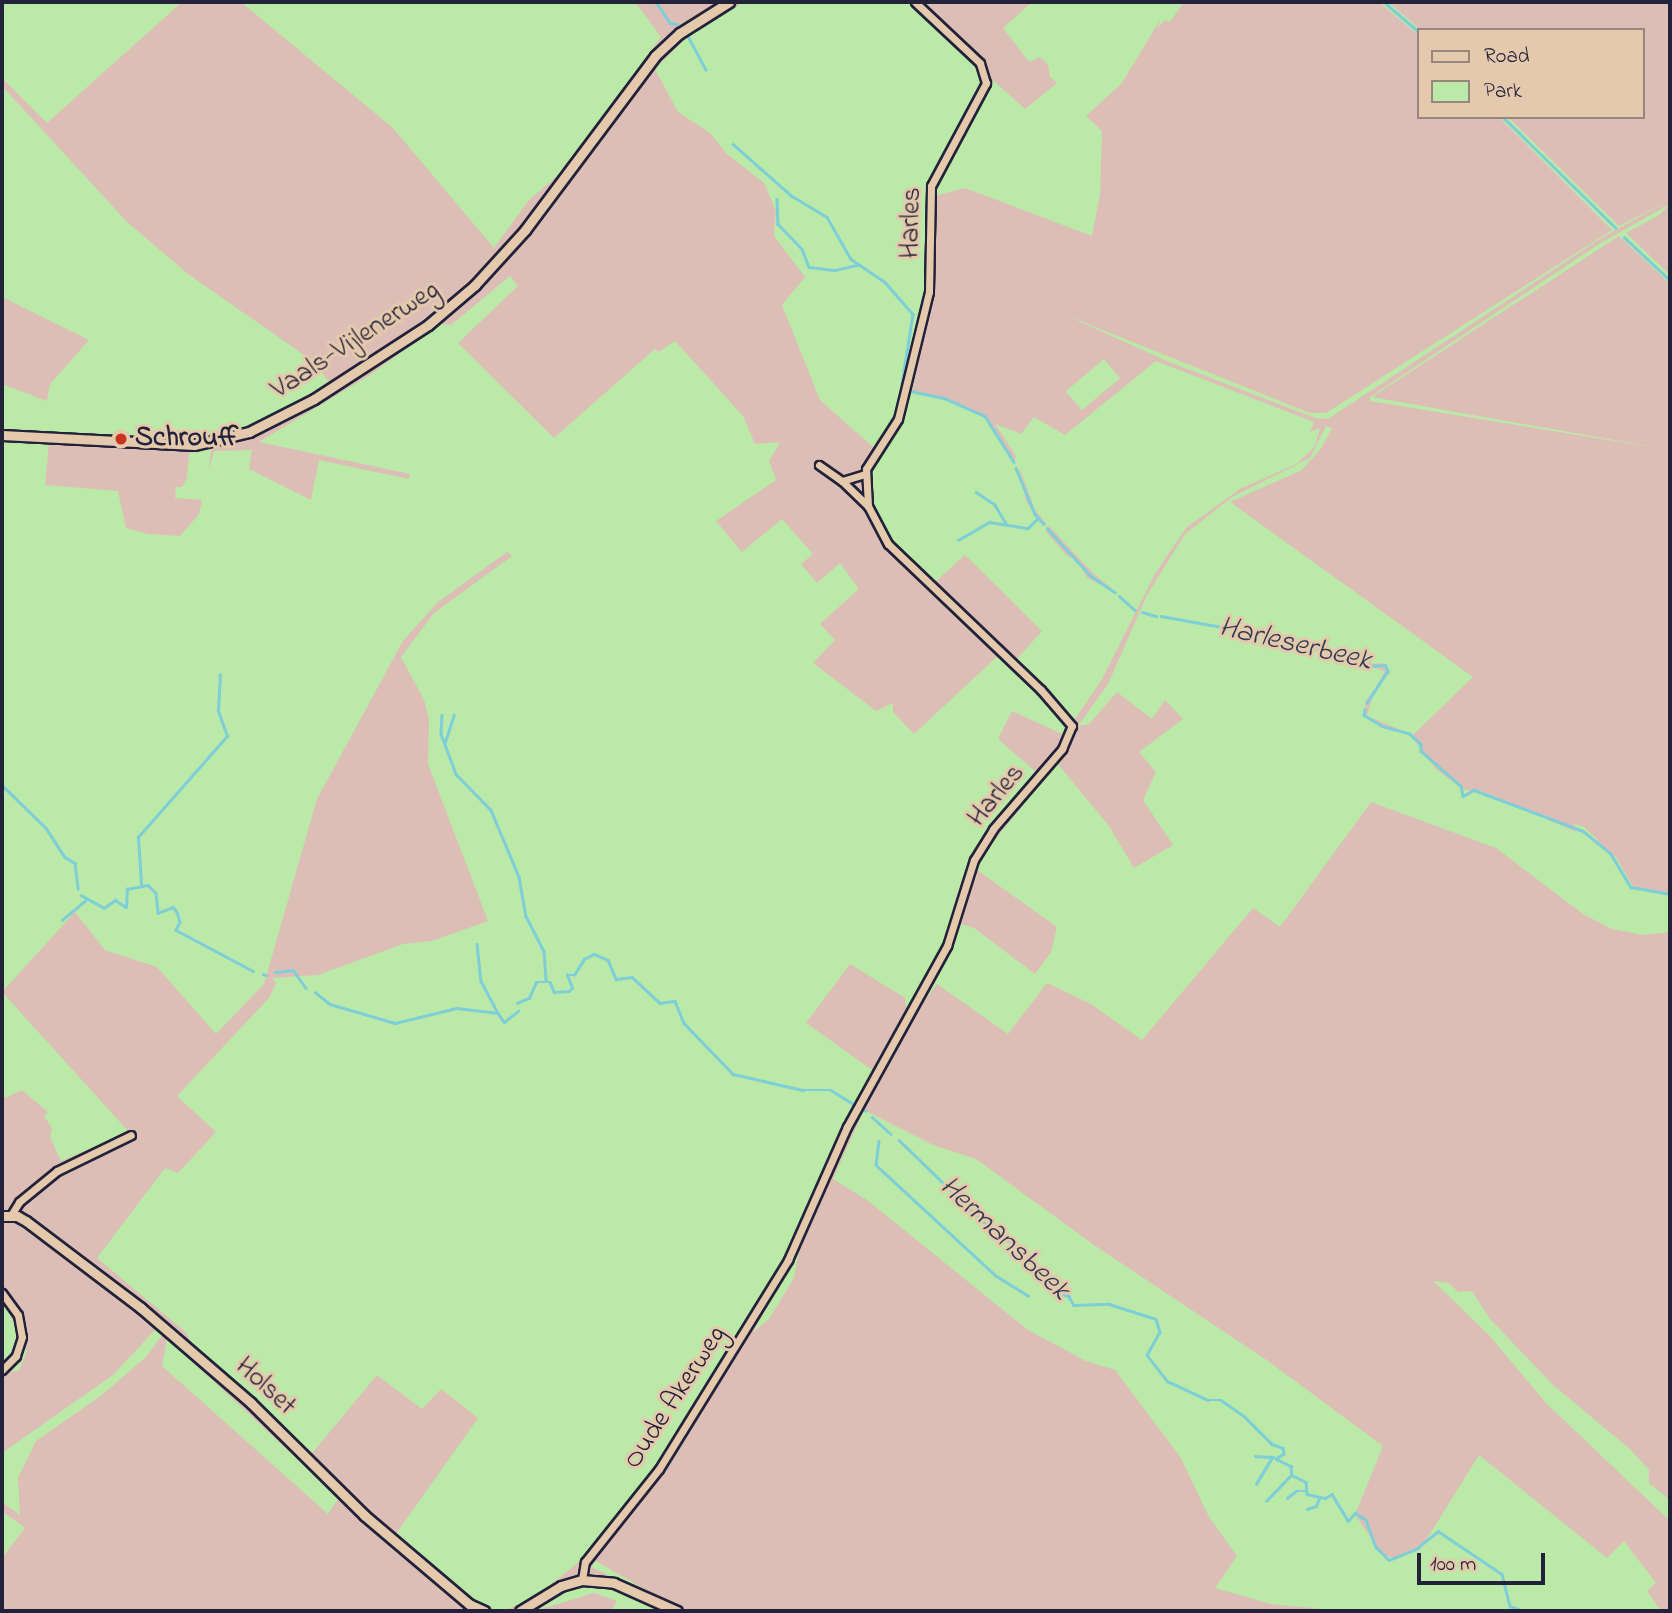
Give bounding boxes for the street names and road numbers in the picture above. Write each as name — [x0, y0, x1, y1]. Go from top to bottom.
street label: Harles — [894, 187, 930, 259]
street label: Vaals-Vijlenerweg — [266, 274, 446, 408]
street label: Harles — [961, 758, 1033, 834]
street label: Oude Akerweg — [617, 1320, 735, 1476]
street label: Holset — [228, 1351, 302, 1423]

